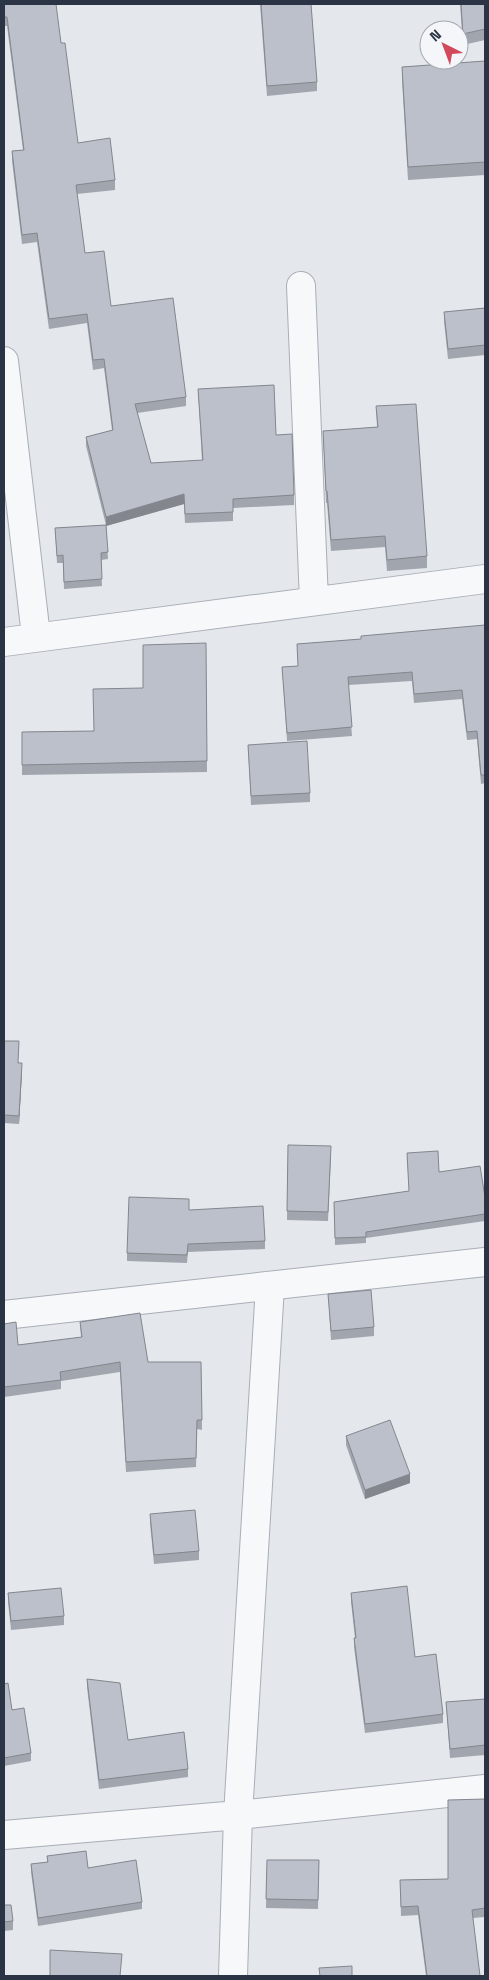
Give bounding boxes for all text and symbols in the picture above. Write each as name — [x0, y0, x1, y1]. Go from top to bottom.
north arrow — [419, 20, 469, 70]
text: N — [426, 26, 445, 45]

